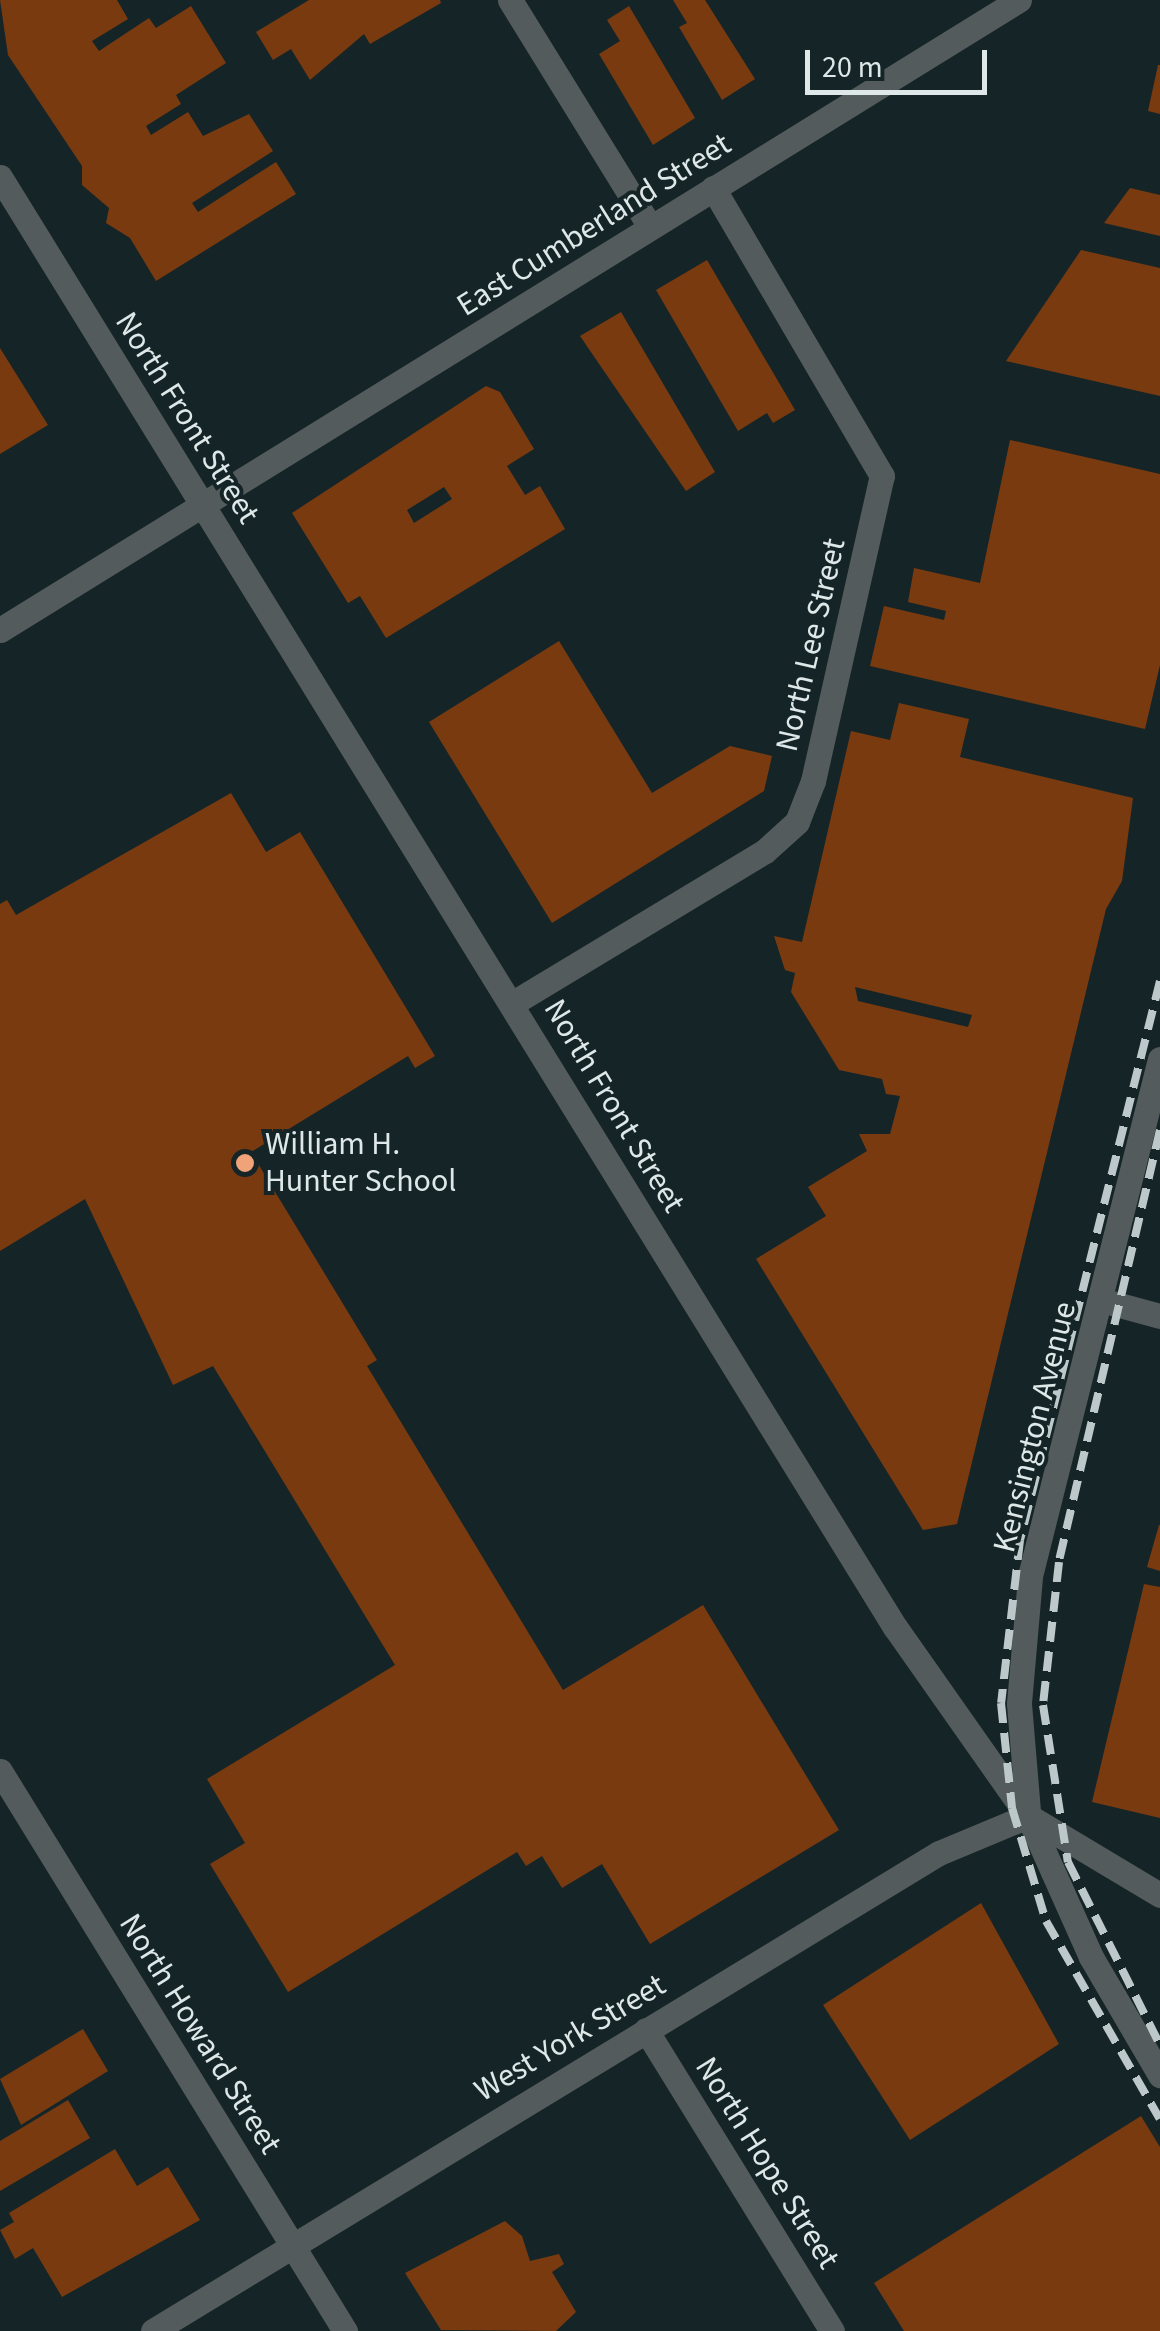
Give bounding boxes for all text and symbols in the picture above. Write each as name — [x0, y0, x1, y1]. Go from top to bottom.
scale bar — [810, 30, 992, 92]
text: 20 m — [822, 46, 883, 89]
street label: East Cumberland Street — [450, 125, 738, 325]
street label: North Front Street — [107, 305, 267, 531]
street label: North Lee Street — [768, 535, 854, 755]
street label: North Front Street — [535, 992, 693, 1220]
place label: William H. Hunter School — [265, 1126, 456, 1201]
marker: William H. Hunter School — [234, 1152, 256, 1174]
street label: Kensington Avenue — [985, 1298, 1085, 1556]
street label: North Howard Street — [111, 1907, 289, 2161]
street label: West York Street — [468, 1966, 672, 2110]
street label: North Hope Street — [687, 2050, 847, 2276]

